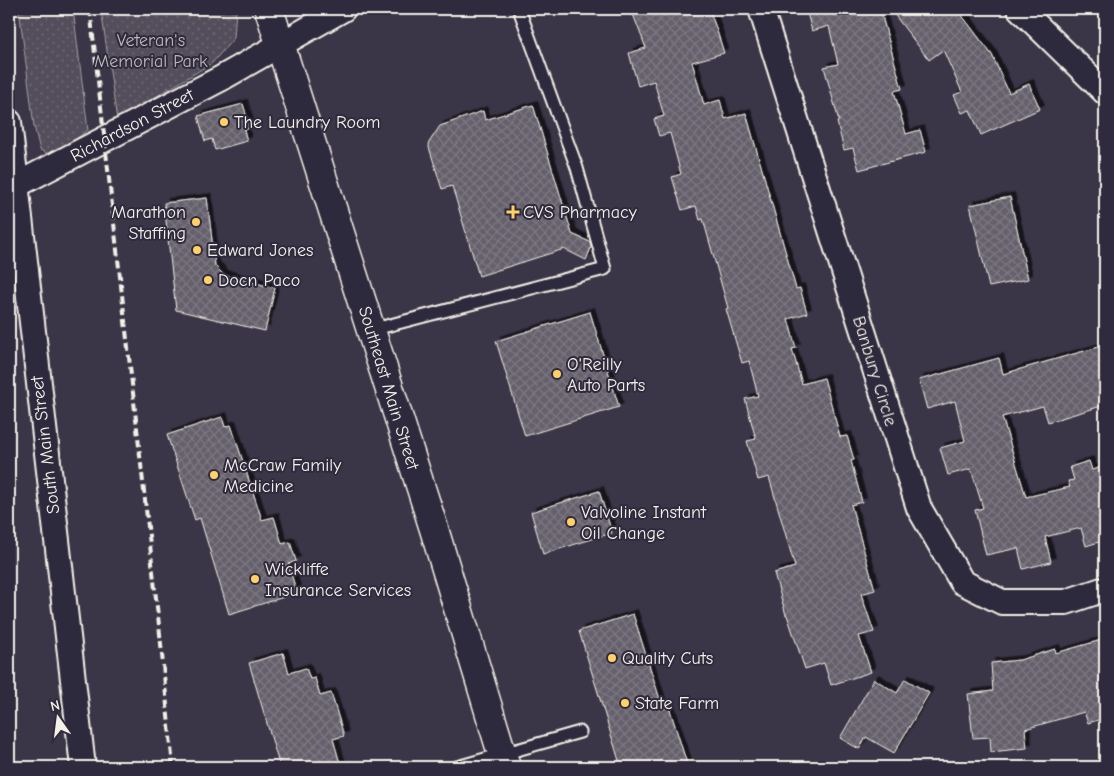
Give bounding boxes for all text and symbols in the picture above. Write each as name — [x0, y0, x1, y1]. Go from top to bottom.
park label: Veteran's Memorial Park — [94, 30, 208, 72]
street label: Richardson Street — [67, 84, 198, 167]
place label: The Laundry Room — [234, 112, 380, 133]
marker: The Laundry Room — [218, 116, 230, 128]
place label: Marathon Staffing — [111, 202, 186, 244]
place label: CVS Pharmacy — [523, 202, 638, 223]
marker: CVS Pharmacy — [507, 206, 519, 218]
marker: Marathon Staffing — [190, 216, 202, 228]
place label: Edward Jones — [207, 240, 314, 261]
marker: Edward Jones — [191, 244, 203, 256]
place label: Docn Paco — [218, 270, 300, 291]
marker: Docn Paco — [202, 274, 214, 286]
street label: Southeast Main Street — [354, 304, 424, 473]
street label: Banbury Circle — [848, 314, 901, 429]
place label: O'Reilly Auto Parts — [567, 354, 645, 396]
marker: O'Reilly Auto Parts — [551, 368, 563, 380]
street label: South Main Street — [27, 374, 64, 515]
place label: McCraw Family Medicine — [224, 455, 342, 497]
marker: McCraw Family Medicine — [208, 469, 220, 481]
place label: Valvoline Instant Oil Change — [581, 502, 707, 544]
marker: Valvoline Instant Oil Change — [565, 516, 577, 528]
place label: Wickliffe Insurance Services — [265, 559, 411, 601]
marker: Wickliffe Insurance Services — [249, 573, 261, 585]
place label: Quality Cuts — [622, 648, 713, 669]
marker: Quality Cuts — [606, 652, 618, 664]
place label: State Farm — [635, 693, 719, 714]
north arrow — [32, 694, 82, 744]
text: N — [48, 697, 61, 715]
marker: State Farm — [619, 697, 631, 709]

